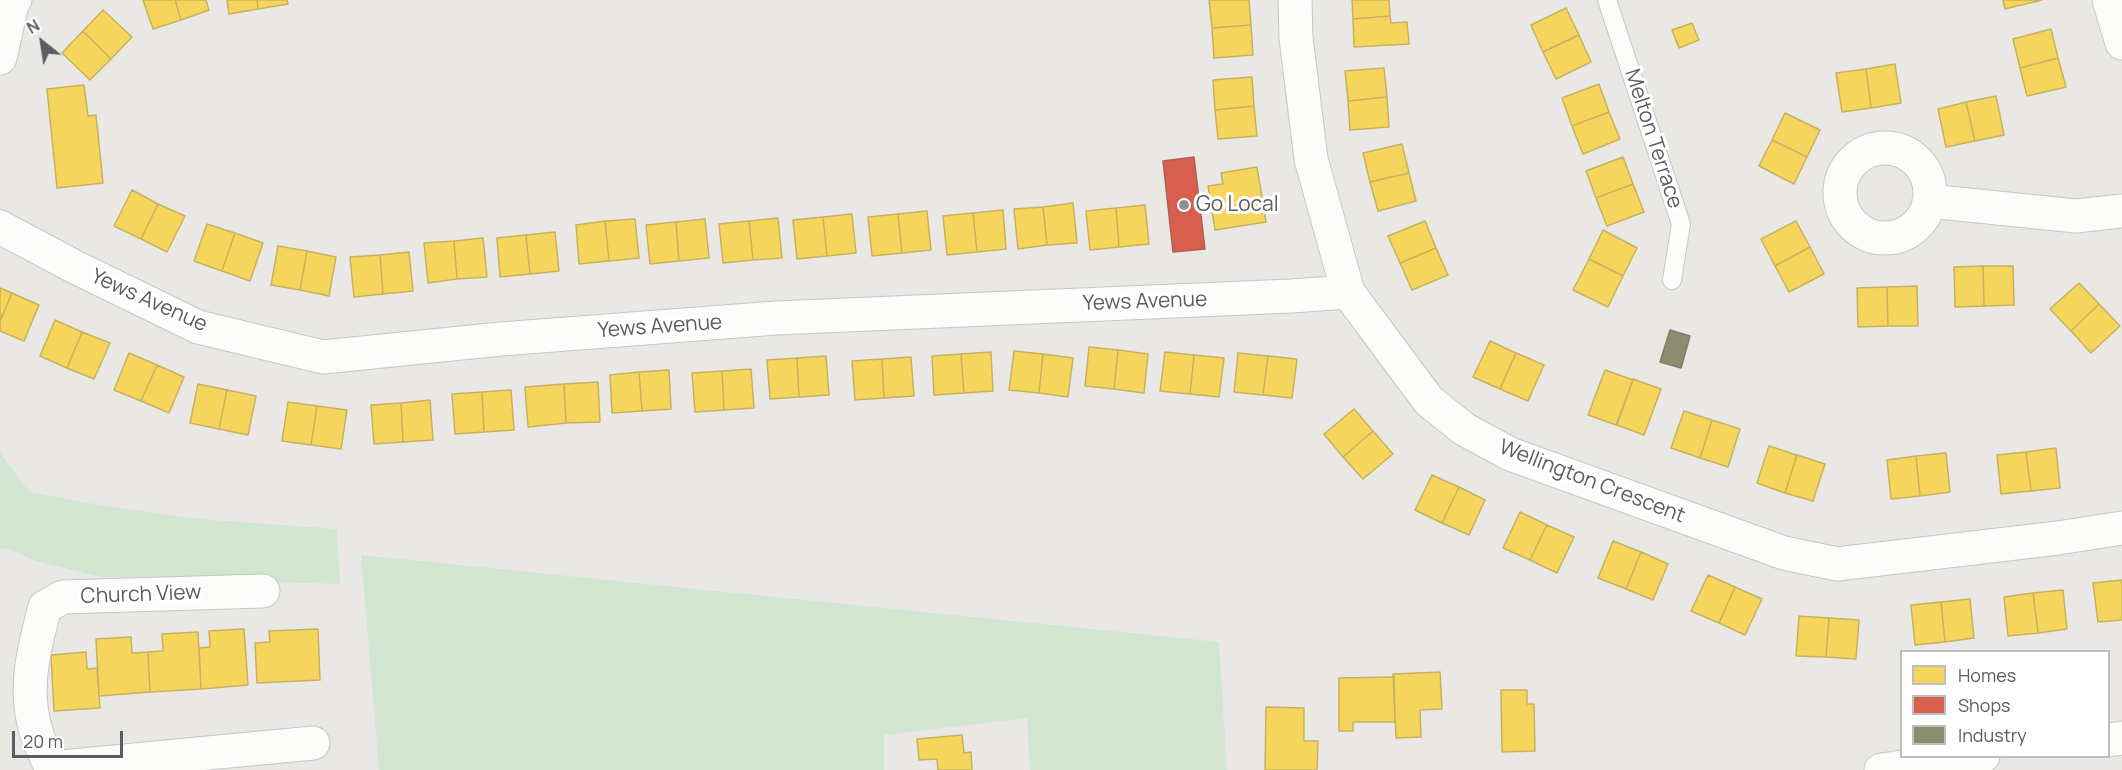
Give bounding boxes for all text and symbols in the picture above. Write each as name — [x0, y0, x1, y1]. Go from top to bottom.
north arrow — [12, 12, 72, 72]
text: N — [23, 14, 43, 39]
street label: Melton Terrace — [1619, 66, 1687, 212]
place label: Go Local — [1196, 192, 1279, 218]
marker: Go Local — [1177, 198, 1191, 212]
street label: Yews Avenue — [87, 264, 211, 338]
street label: Yews Avenue — [1082, 287, 1208, 317]
street label: Yews Avenue — [597, 310, 723, 344]
street label: Wellington Crescent — [1495, 435, 1689, 529]
street label: Church View — [80, 580, 202, 610]
legend — [1900, 650, 2110, 758]
text: Homes — [1958, 663, 2016, 687]
text: Shops — [1958, 693, 2010, 717]
scale bar — [15, 719, 126, 757]
text: Industry — [1958, 723, 2027, 747]
text: 20 m — [23, 729, 63, 753]

